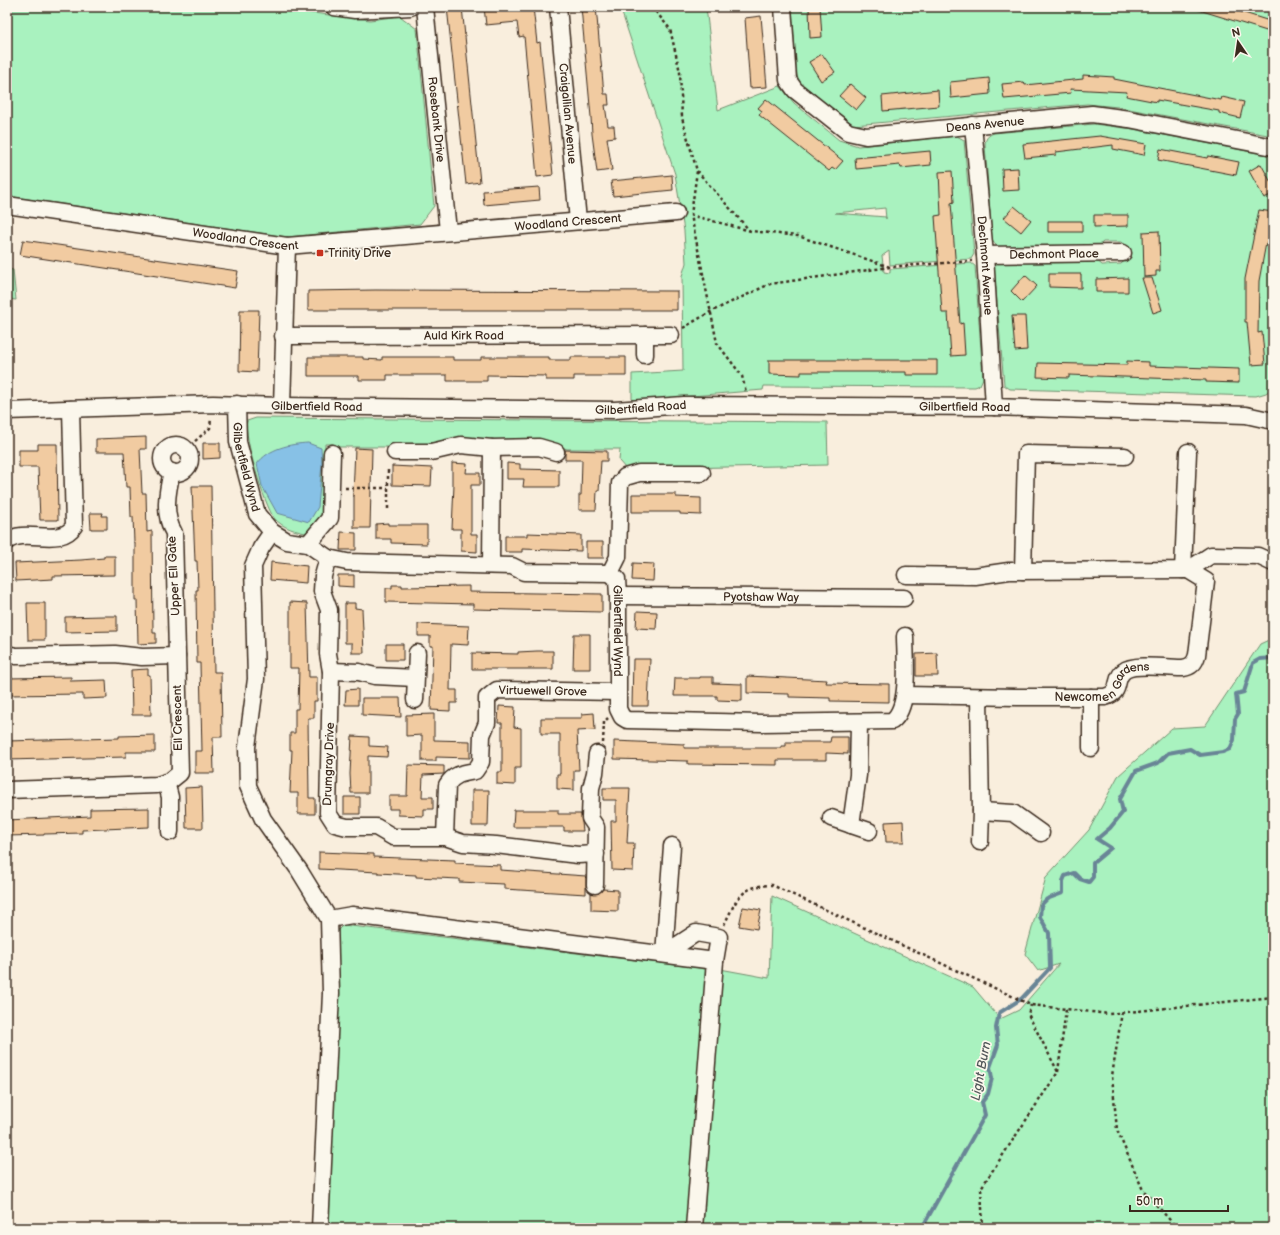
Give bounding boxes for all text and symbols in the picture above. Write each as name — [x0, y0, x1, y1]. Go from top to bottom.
north arrow — [1218, 22, 1258, 62]
text: N — [1230, 25, 1241, 40]
street label: Craigallian Avenue — [556, 62, 580, 165]
street label: Rosebank Drive — [425, 76, 448, 163]
street label: Deans Avenue — [945, 113, 1025, 136]
street label: Woodland Crescent — [514, 210, 622, 234]
street label: Dechmont Avenue — [974, 215, 996, 316]
street label: Woodland Crescent — [192, 225, 299, 254]
place label: Trinity Drive — [328, 246, 391, 261]
street label: Dechmont Place — [1009, 246, 1099, 262]
marker: Trinity Drive — [315, 248, 325, 258]
street label: Auld Kirk Road — [424, 328, 504, 343]
street label: Gilbertfield Road — [595, 397, 687, 418]
street label: Gilbertfield Road — [271, 398, 363, 414]
street label: Gilbertfield Road — [919, 399, 1011, 415]
street label: Gilbertfield Wynd — [230, 422, 264, 513]
street label: Upper Ell Gate — [164, 536, 184, 616]
street label: Gilbertfield Wynd — [610, 585, 626, 677]
street label: Pyotshaw Way — [723, 589, 800, 605]
street label: Newcomen Gardens — [1054, 659, 1150, 705]
street label: Virtuewell Grove — [498, 683, 587, 699]
street label: Ell Crescent — [170, 684, 186, 751]
street label: Drumgray Drive — [320, 722, 338, 806]
water label: Light Burn — [967, 1040, 995, 1102]
scale bar — [1130, 1187, 1228, 1213]
text: 50 m — [1136, 1194, 1163, 1209]

